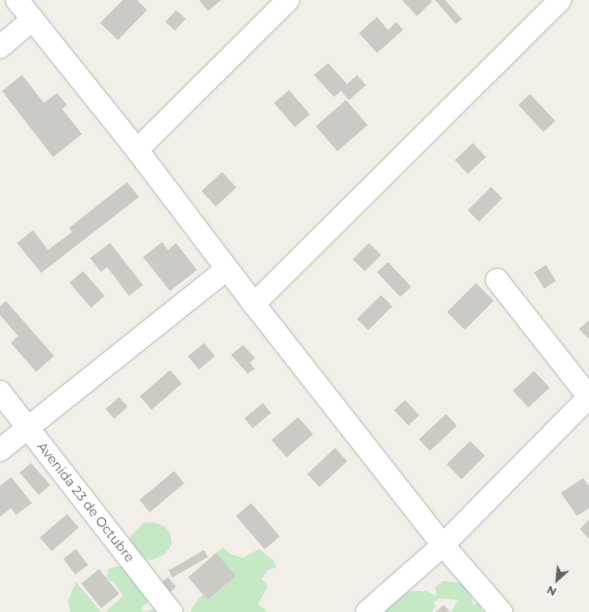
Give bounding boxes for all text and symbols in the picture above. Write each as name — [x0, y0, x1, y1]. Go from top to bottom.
street label: Avenida 23 de Octubre — [34, 439, 138, 565]
north arrow — [537, 560, 577, 600]
text: N — [544, 582, 559, 599]

